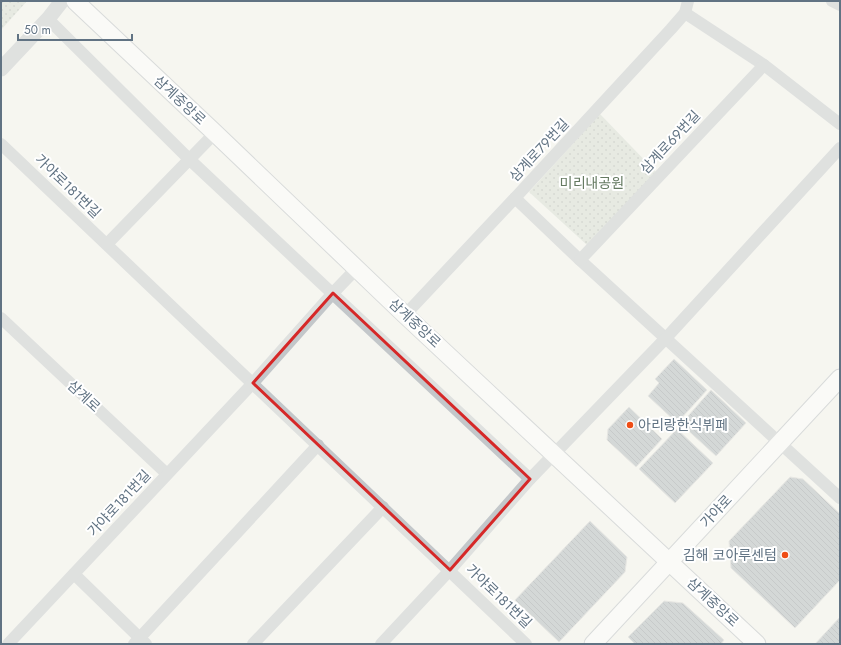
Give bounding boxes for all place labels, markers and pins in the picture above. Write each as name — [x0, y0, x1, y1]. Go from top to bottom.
place label: 아리랑한식뷔페 — [638, 415, 728, 435]
marker: 아리랑한식뷔페 — [625, 420, 635, 430]
place label: 김해 코아루센텀 — [683, 545, 777, 565]
marker: 김해 코아루센텀 — [780, 550, 790, 560]

